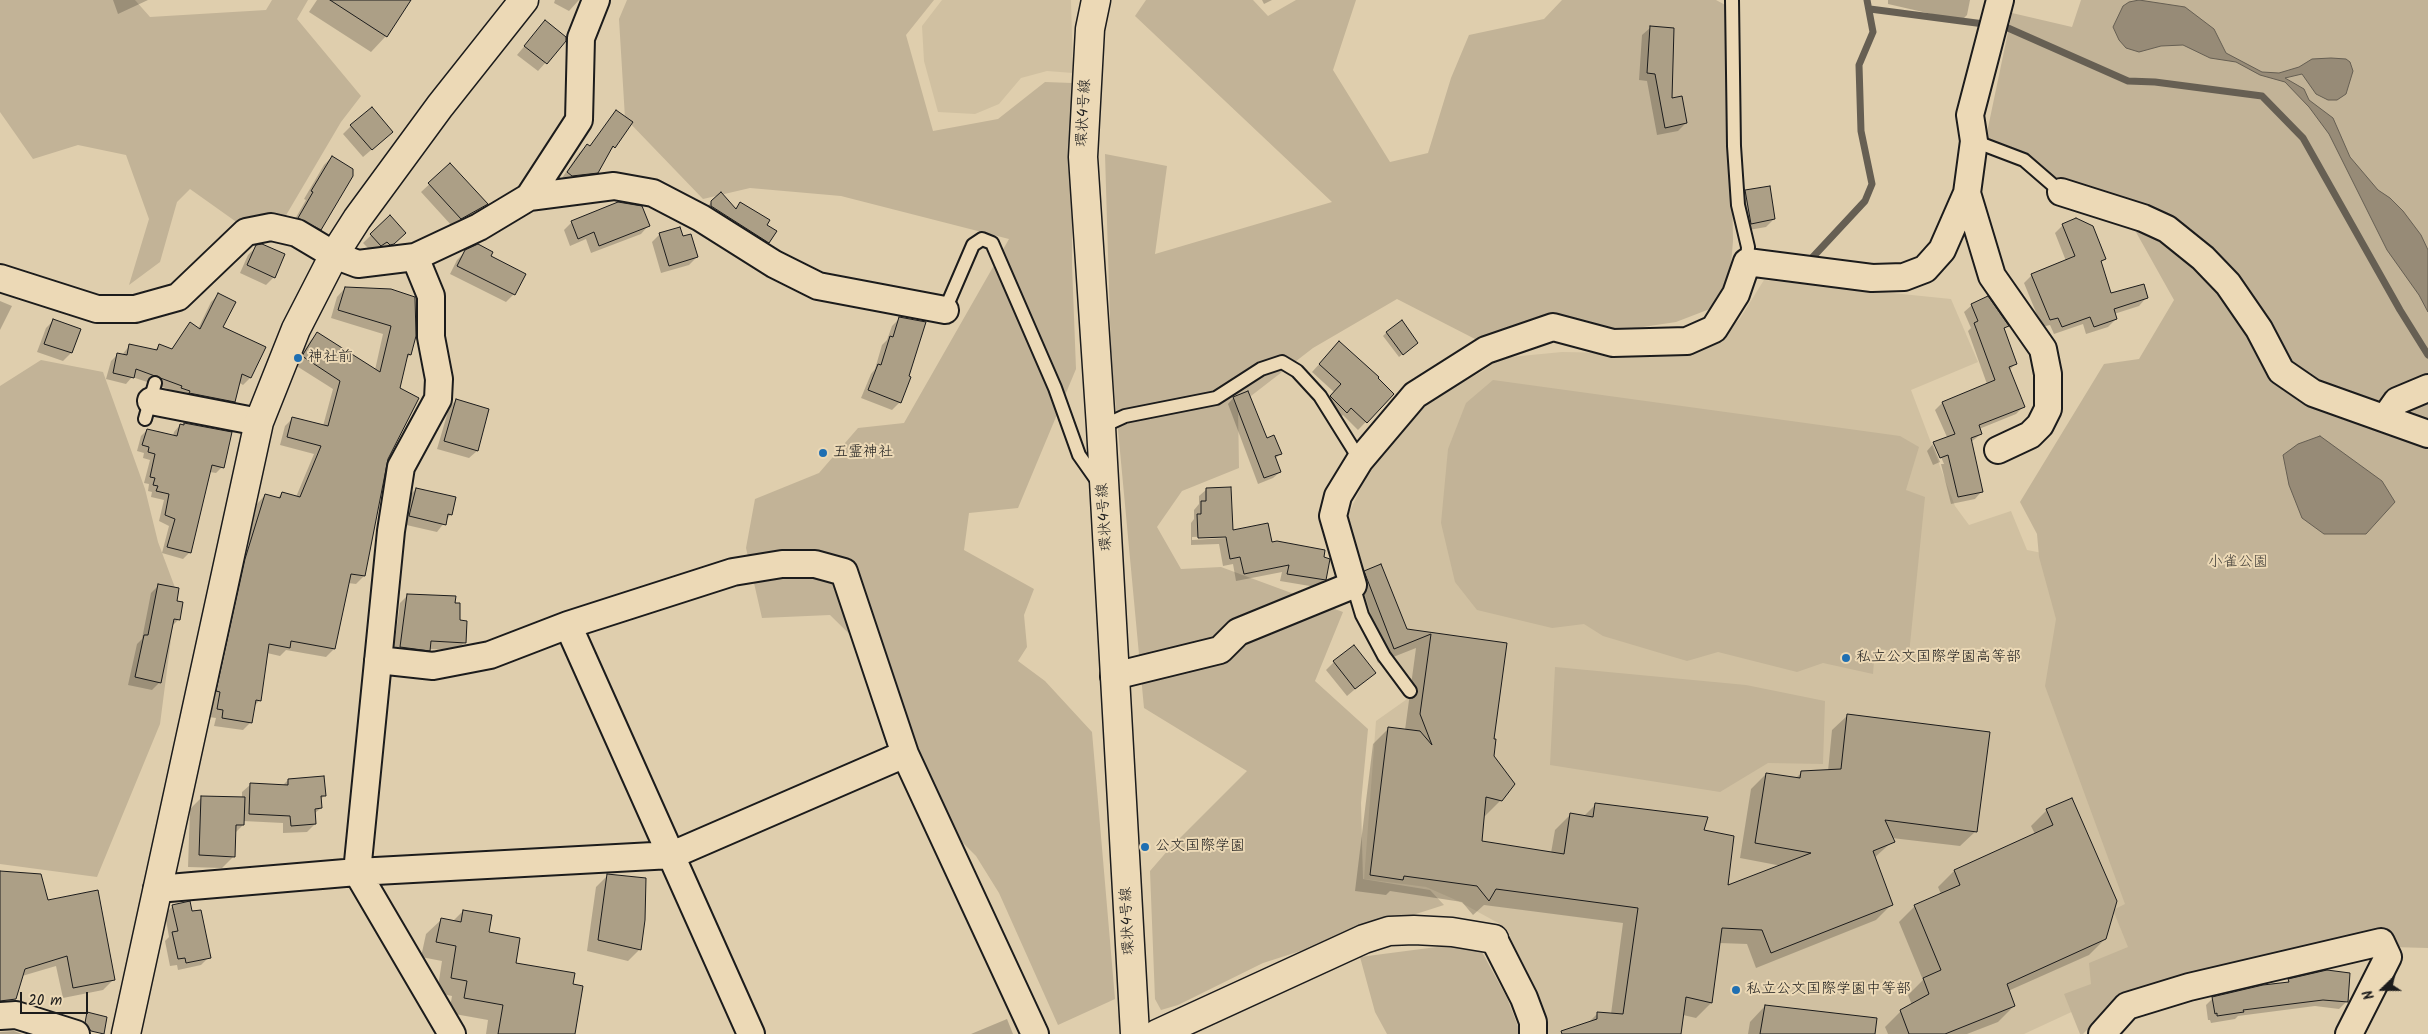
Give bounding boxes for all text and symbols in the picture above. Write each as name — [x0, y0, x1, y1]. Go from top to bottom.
street label: 環状4号線 — [1074, 78, 1096, 148]
place label: 神社前 — [308, 349, 353, 367]
marker: 神社前 — [292, 352, 304, 364]
place label: 五霊神社 — [833, 444, 893, 462]
marker: 五霊神社 — [817, 447, 829, 459]
street label: 環状4号線 — [1095, 482, 1117, 552]
park label: 小雀公園 — [2208, 554, 2268, 572]
place label: 私立公文国際学園高等部 — [1856, 649, 2021, 667]
marker: 私立公文国際学園高等部 — [1840, 652, 1852, 664]
place label: 公文国際学園 — [1155, 838, 1245, 856]
marker: 公文国際学園 — [1139, 841, 1151, 853]
street label: 環状4号線 — [1118, 886, 1140, 956]
north arrow — [2358, 964, 2408, 1014]
place label: 私立公文国際学園中等部 — [1746, 981, 1911, 999]
scale bar — [22, 982, 90, 1014]
marker: 私立公文国際学園中等部 — [1730, 984, 1742, 996]
text: N — [2357, 986, 2381, 1003]
text: 20 m — [28, 989, 62, 1013]

